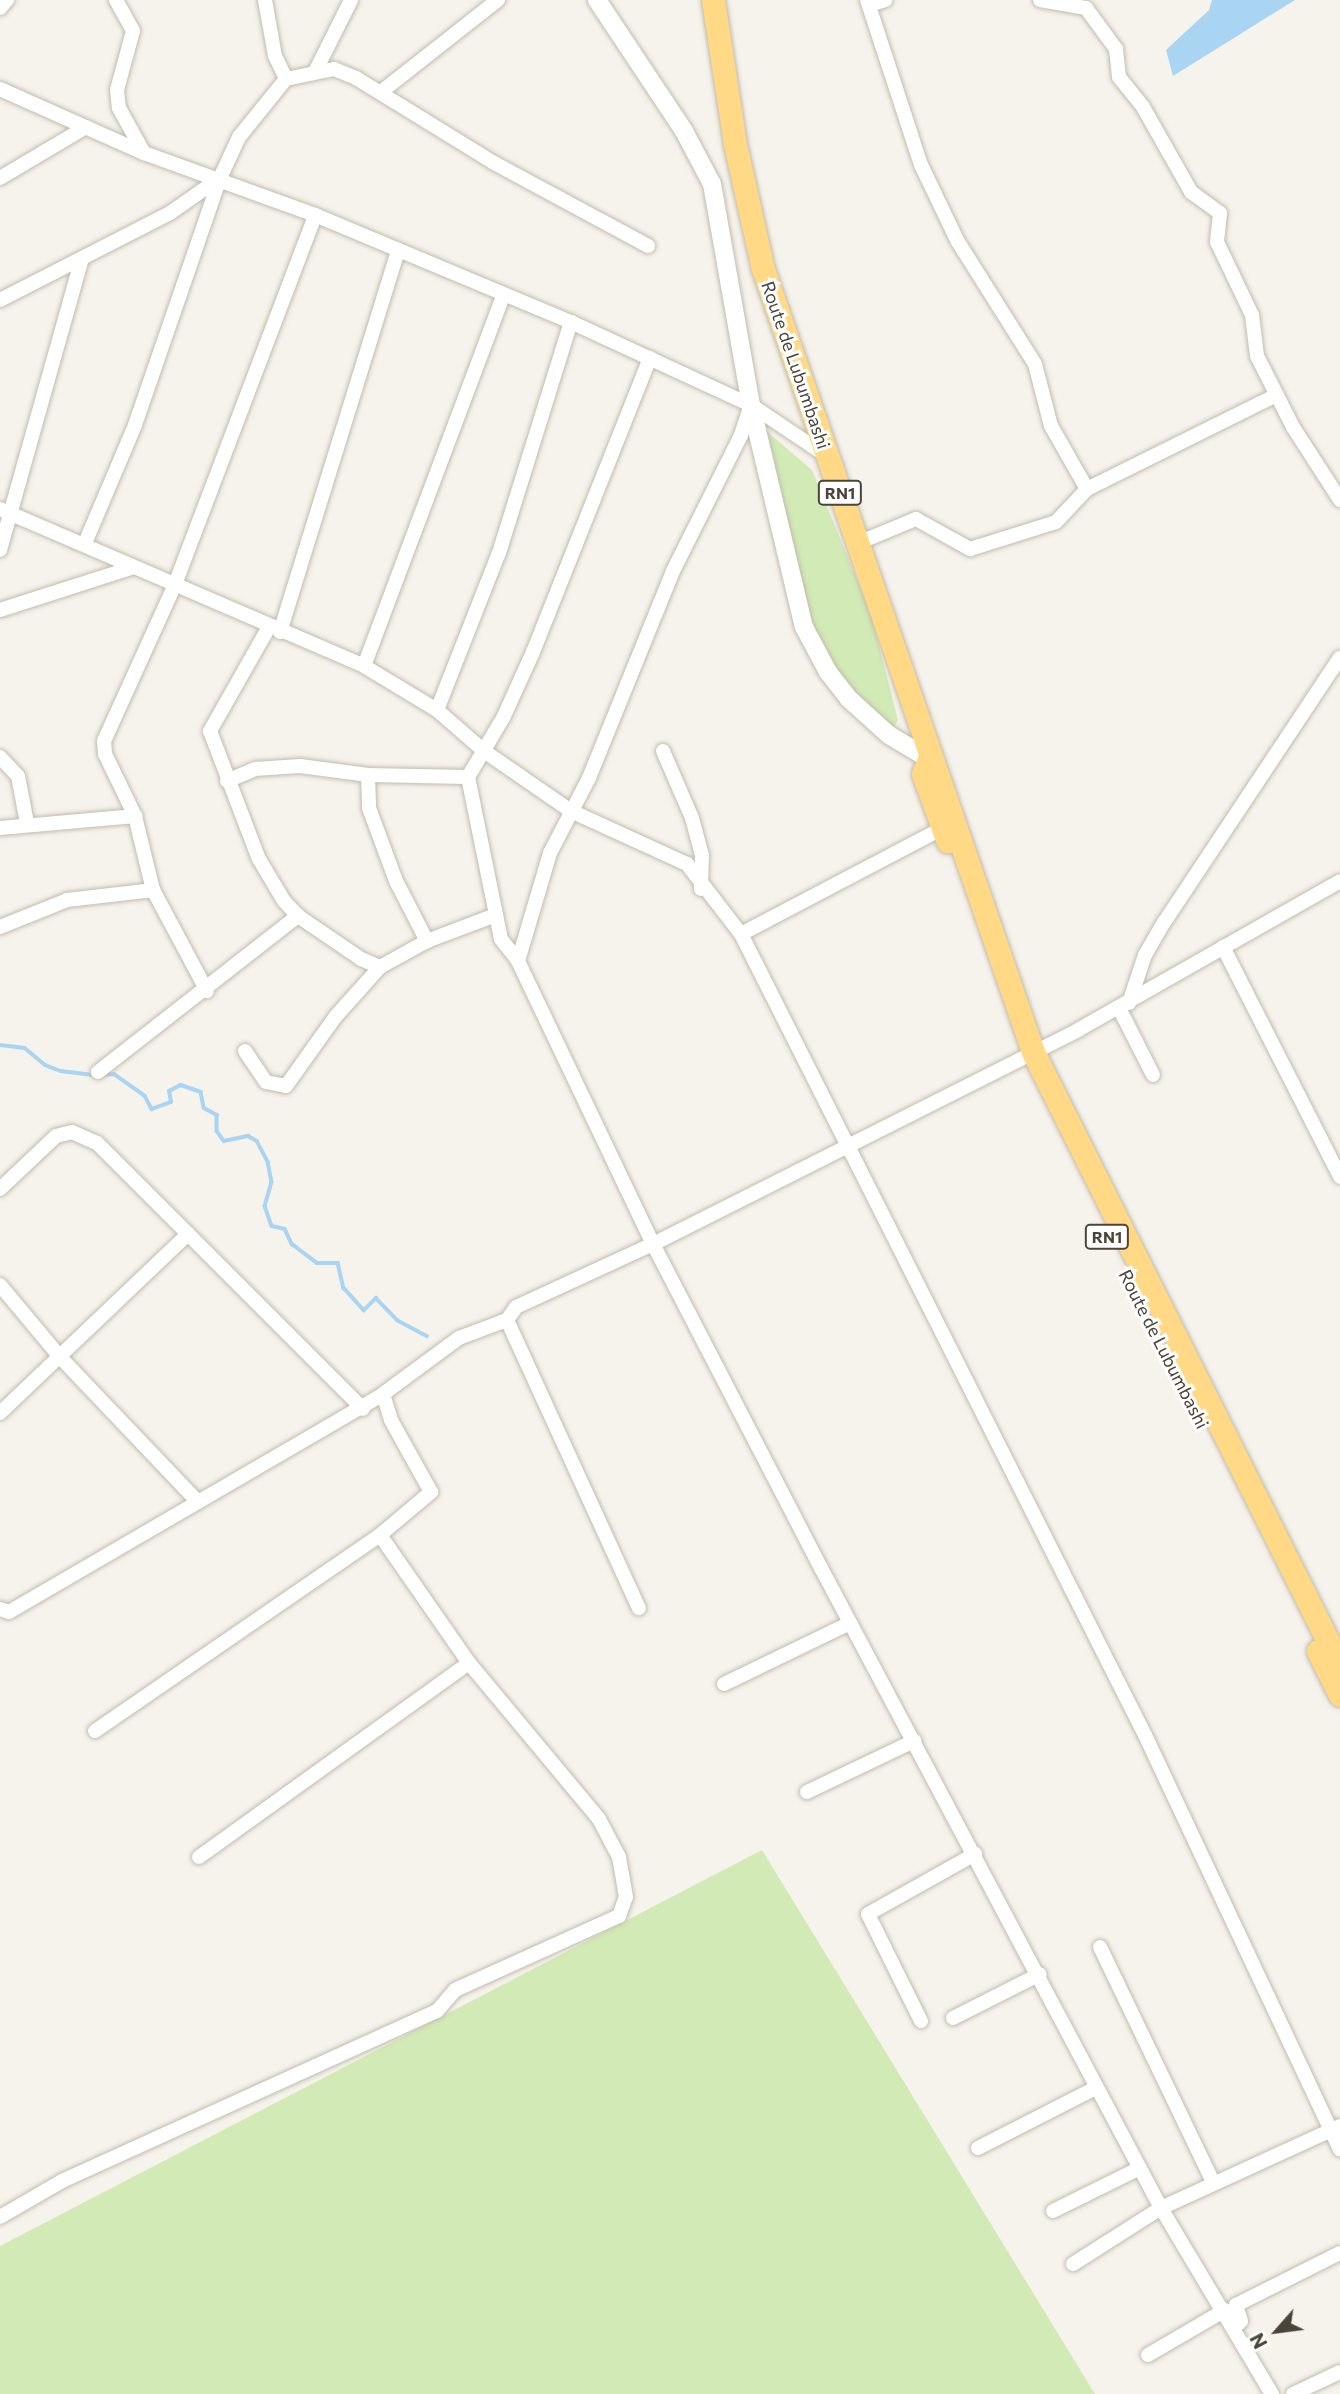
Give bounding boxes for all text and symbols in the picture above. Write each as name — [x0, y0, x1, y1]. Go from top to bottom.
street label: Route de Lubumbashi — [757, 278, 835, 452]
road number: RN1 — [817, 480, 863, 506]
road number: RN1 — [1084, 1224, 1130, 1250]
street label: Route de Lubumbashi — [1114, 1266, 1214, 1432]
north arrow — [1242, 2296, 1312, 2366]
text: N — [1245, 2329, 1272, 2353]

